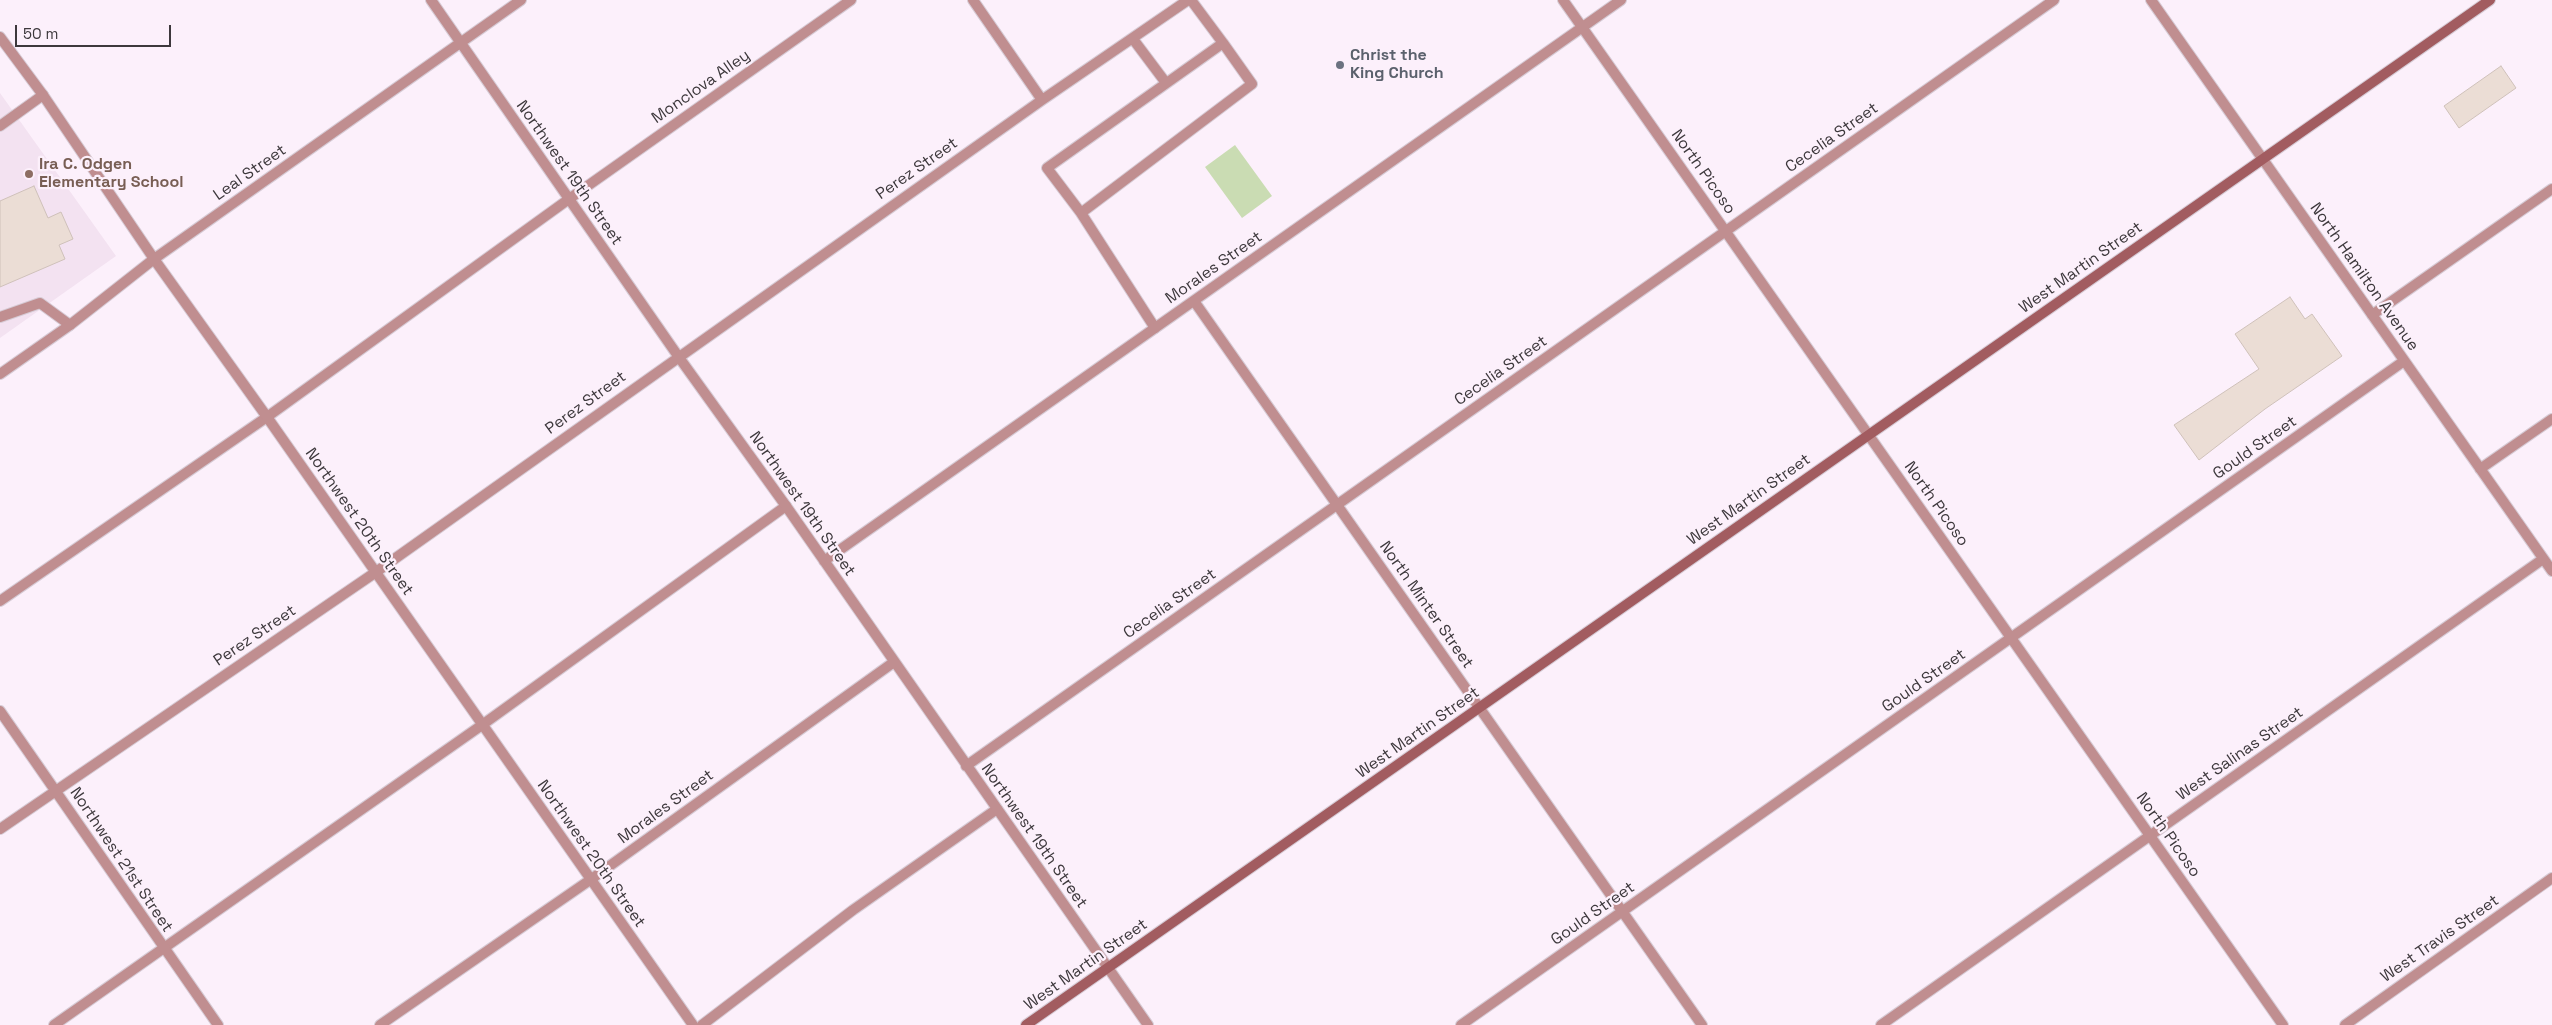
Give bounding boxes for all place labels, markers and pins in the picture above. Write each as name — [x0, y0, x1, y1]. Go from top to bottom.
place label: Christ the King Church — [1350, 46, 1444, 84]
marker: Christ the King Church — [1334, 59, 1346, 71]
place label: Ira C. Odgen Elementary School — [39, 155, 183, 193]
marker: Ira C. Odgen Elementary School — [23, 168, 35, 180]

